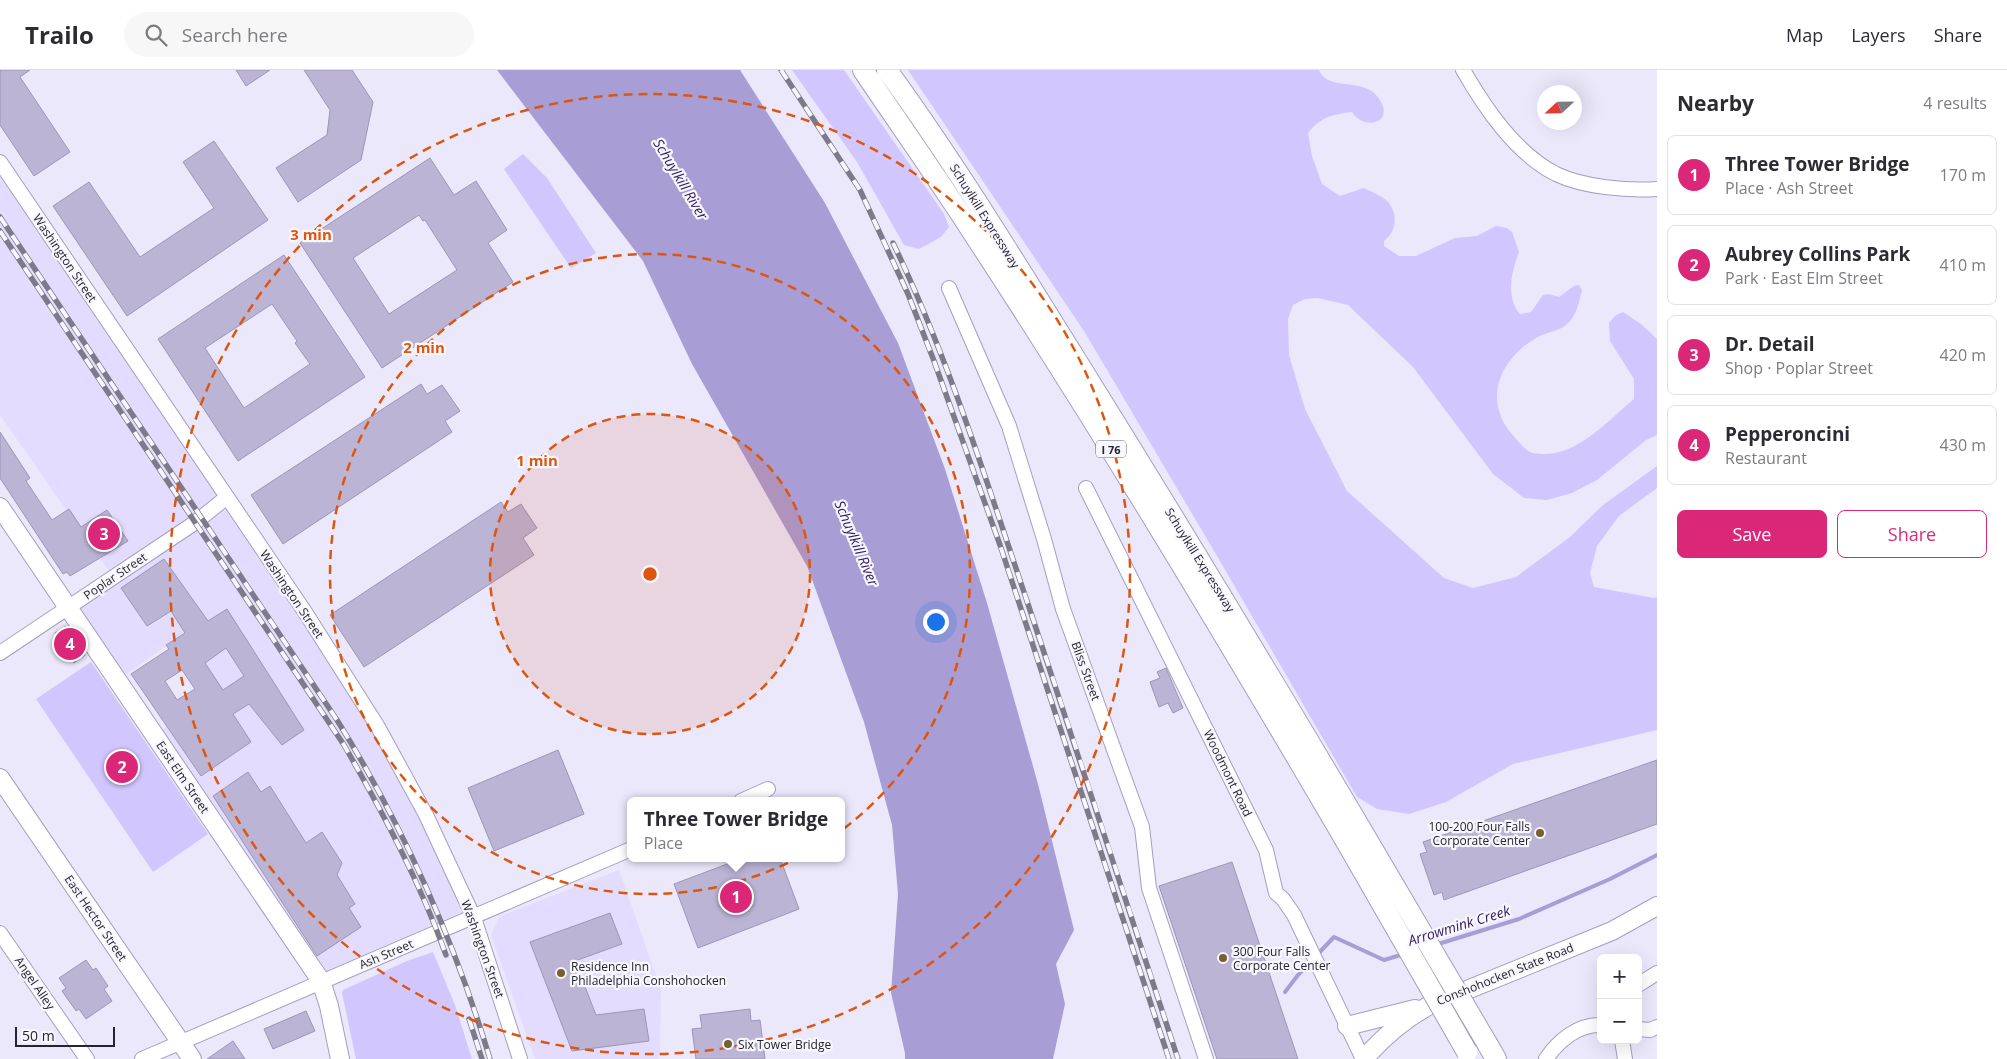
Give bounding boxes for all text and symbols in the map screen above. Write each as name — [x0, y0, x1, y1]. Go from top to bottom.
search box — [124, 12, 474, 57]
text: Trailo — [25, 18, 94, 51]
icon: search — [142, 21, 170, 49]
text: Search here — [182, 22, 288, 48]
text: Map — [1786, 23, 1823, 47]
text: Layers — [1851, 23, 1906, 47]
text: Share — [1934, 23, 1982, 47]
north arrow — [1537, 85, 1582, 130]
text: Nearby — [1677, 89, 1754, 117]
text: 4 results — [1923, 92, 1987, 114]
water label: Schuylkill River — [649, 135, 713, 223]
text: Three Tower Bridge — [1725, 151, 1910, 177]
street label: Schuylkill Expressway — [946, 161, 1025, 272]
text: 1 — [1689, 164, 1699, 186]
text: 170 m — [1940, 164, 1986, 186]
text: Place · Ash Street — [1725, 177, 1853, 199]
street label: Washington Street — [29, 210, 101, 306]
text: 3 min — [290, 224, 332, 244]
text: Aubrey Collins Park — [1725, 241, 1910, 267]
text: 2 — [1689, 254, 1699, 276]
text: 410 m — [1940, 254, 1986, 276]
text: Park · East Elm Street — [1725, 267, 1883, 289]
text: Dr. Detail — [1725, 331, 1815, 357]
text: 2 min — [403, 337, 445, 357]
text: 3 — [1689, 344, 1699, 366]
text: 420 m — [1940, 344, 1986, 366]
text: Shop · Poplar Street — [1725, 357, 1873, 379]
text: Pepperoncini — [1725, 421, 1850, 447]
text: 4 — [1689, 434, 1699, 456]
text: 430 m — [1940, 434, 1986, 456]
road number: I 76 — [1096, 440, 1126, 458]
text: Restaurant — [1725, 447, 1807, 469]
text: 1 min — [516, 450, 558, 470]
water label: Schuylkill River — [830, 497, 884, 589]
street label: Schuylkill Expressway — [1161, 505, 1240, 616]
button: Save — [1677, 510, 1827, 558]
button: Share — [1837, 510, 1987, 558]
pin: 3 — [88, 515, 120, 553]
street label: Washington Street — [256, 546, 328, 642]
street label: Poplar Street — [80, 549, 150, 603]
centre of rings — [641, 565, 659, 583]
your location — [923, 609, 949, 635]
pin: 4 — [54, 625, 86, 663]
street label: Bliss Street — [1067, 639, 1105, 703]
street label: Woodmont Road — [1200, 727, 1256, 819]
street label: East Elm Street — [152, 737, 214, 817]
pin: 2 — [106, 748, 138, 786]
popup — [627, 797, 845, 862]
text: Three Tower Bridge — [644, 806, 828, 832]
place label: 100-200 Four Falls Corporate Center — [1428, 818, 1530, 849]
marker: 100-200 Four Falls Corporate Center — [1534, 827, 1546, 839]
text: Place — [644, 832, 683, 854]
street label: East Hector Street — [61, 871, 131, 965]
pin: 1 — [720, 878, 752, 916]
street label: Washington Street — [457, 898, 509, 1000]
water label: Arrowmink Creek — [1405, 900, 1513, 950]
street label: Ash Street — [356, 935, 416, 973]
street label: Conshohocken State Road — [1434, 939, 1576, 1009]
place label: 300 Four Falls Corporate Center — [1233, 943, 1331, 974]
marker: 300 Four Falls Corporate Center — [1217, 952, 1229, 964]
street label: Angel Alley — [11, 953, 60, 1014]
map controls — [1597, 954, 1642, 1044]
button: + — [1597, 954, 1642, 999]
place label: Residence Inn Philadelphia Conshohocken — [571, 958, 726, 989]
marker: Residence Inn Philadelphia Conshohocken — [555, 967, 567, 979]
button: − — [1597, 999, 1642, 1044]
scale bar — [15, 1024, 115, 1047]
text: 50 m — [22, 1026, 55, 1045]
place label: Six Tower Bridge — [738, 1036, 831, 1053]
marker: Six Tower Bridge — [722, 1038, 734, 1050]

